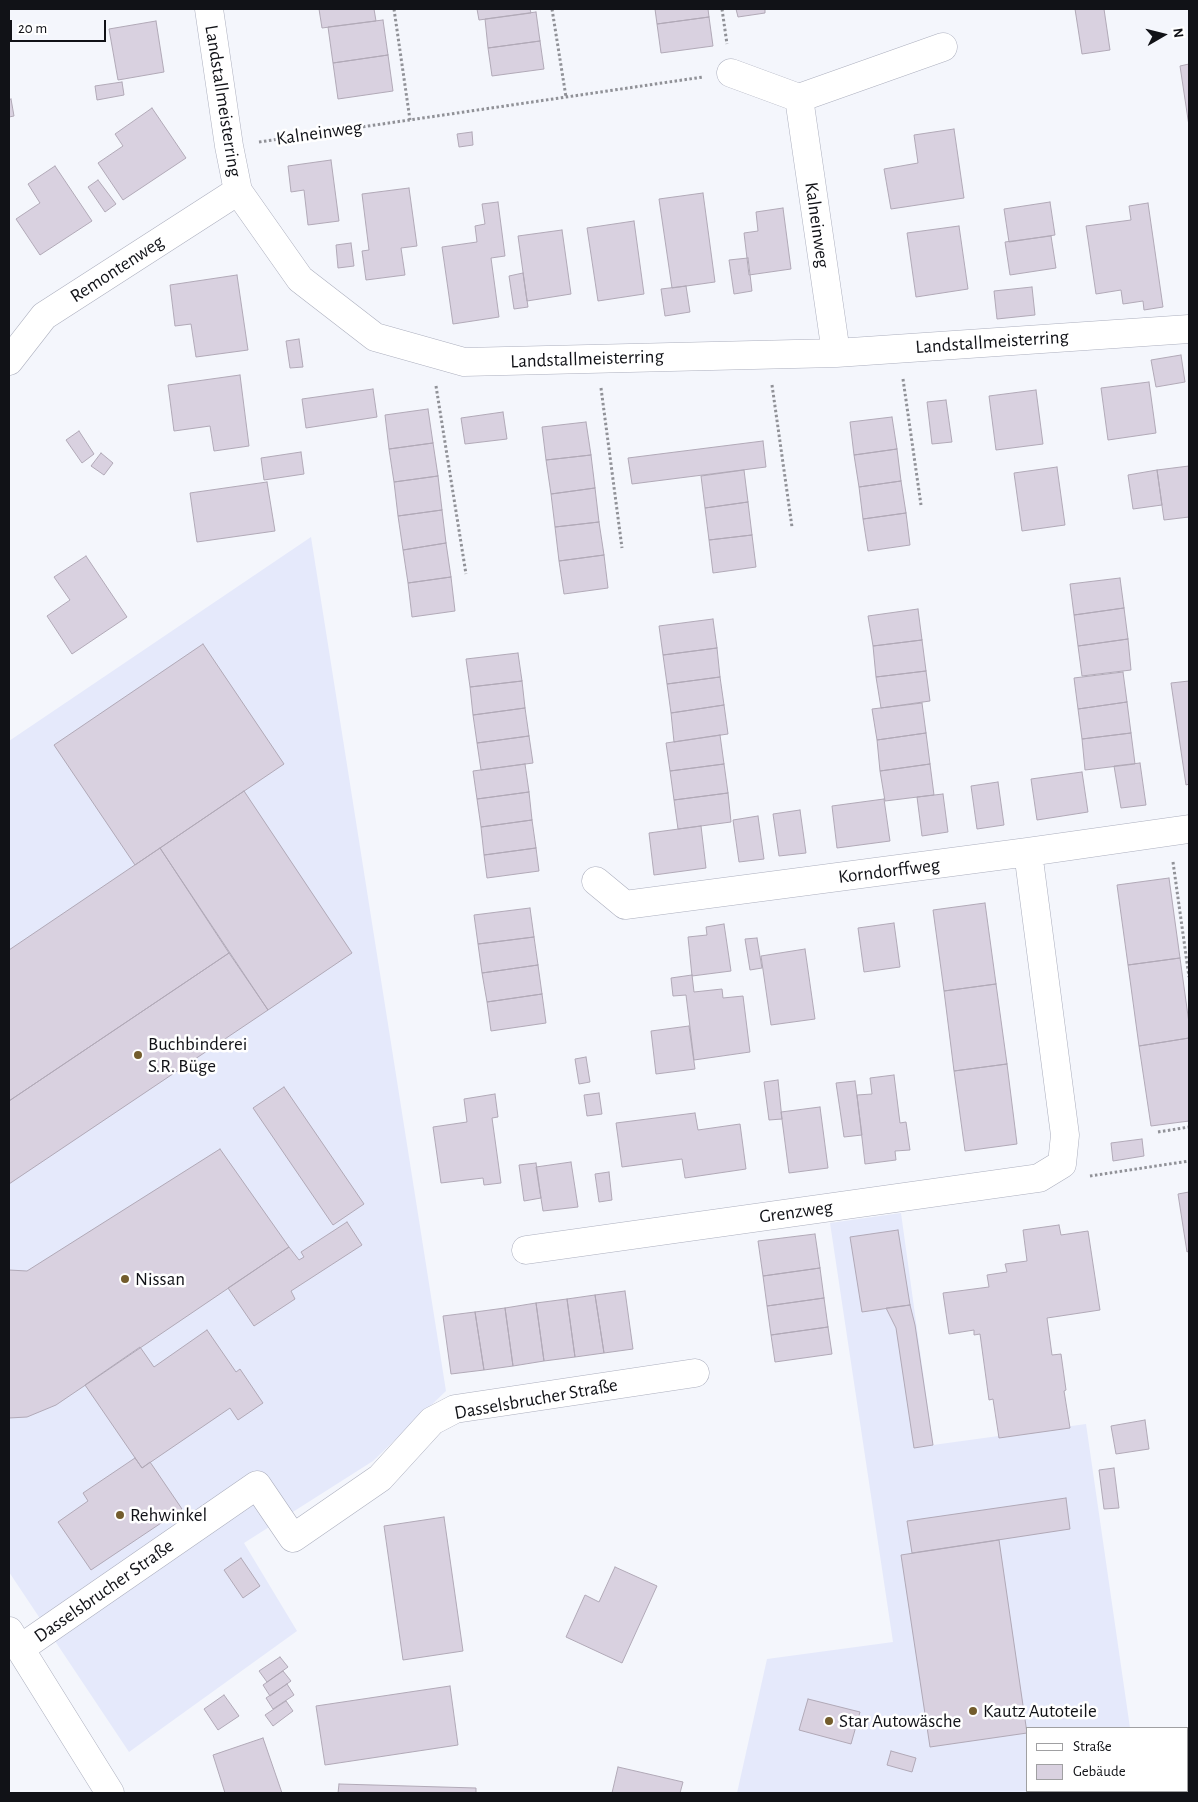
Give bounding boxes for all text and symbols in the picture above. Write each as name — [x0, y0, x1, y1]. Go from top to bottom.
scale bar — [12, 10, 109, 42]
north arrow — [1138, 10, 1188, 60]
text: 20 m — [18, 21, 47, 36]
street label: Landstallmeisterring — [200, 23, 246, 179]
text: N — [1170, 27, 1185, 39]
street label: Kalneinweg — [275, 116, 363, 150]
street label: Kalneinweg — [800, 181, 834, 269]
street label: Remontenweg — [66, 230, 168, 308]
street label: Landstallmeisterring — [915, 325, 1069, 359]
street label: Landstallmeisterring — [510, 345, 664, 373]
street label: Korndorffweg — [837, 853, 941, 889]
place label: Buchbinderei S.R. Büge — [148, 1033, 247, 1077]
marker: Buchbinderei S.R. Büge — [132, 1049, 144, 1061]
street label: Grenzweg — [758, 1196, 834, 1228]
place label: Nissan — [135, 1268, 185, 1290]
marker: Nissan — [119, 1273, 131, 1285]
street label: Dasselsbrucher Straße — [453, 1373, 619, 1425]
place label: Rehwinkel — [130, 1504, 207, 1526]
marker: Rehwinkel — [114, 1509, 126, 1521]
street label: Dasselsbrucher Straße — [30, 1534, 178, 1648]
place label: Kautz Autoteile — [983, 1700, 1097, 1722]
marker: Kautz Autoteile — [967, 1705, 979, 1717]
place label: Star Autowäsche — [839, 1710, 961, 1732]
marker: Star Autowäsche — [823, 1715, 835, 1727]
legend — [1026, 1727, 1188, 1792]
text: Straße — [1073, 1739, 1112, 1754]
text: Gebäude — [1073, 1764, 1126, 1779]

